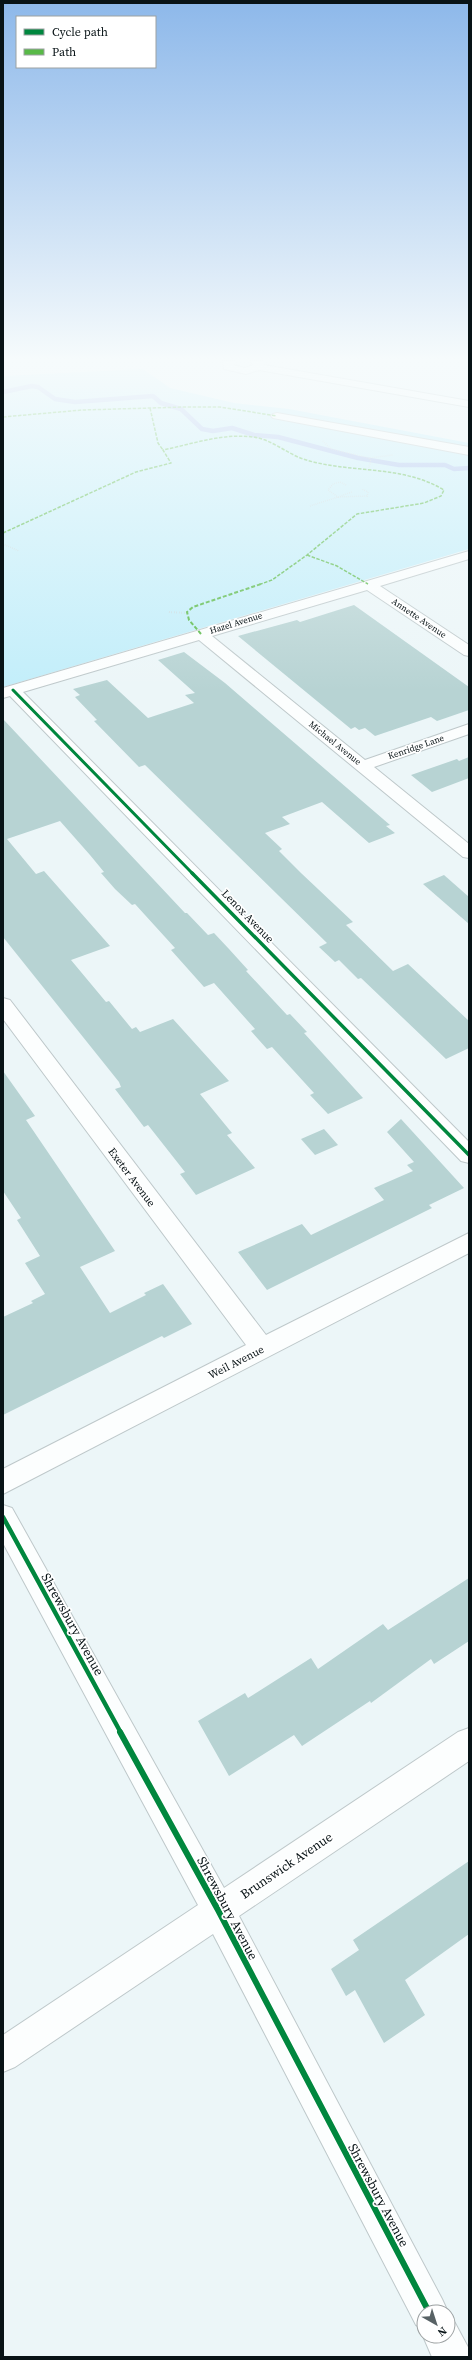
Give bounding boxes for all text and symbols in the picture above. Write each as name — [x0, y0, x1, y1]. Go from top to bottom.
legend — [16, 16, 156, 68]
text: Cycle path — [52, 24, 108, 40]
text: Path — [52, 44, 76, 60]
street label: Annette Avenue — [389, 595, 449, 641]
street label: Hazel Avenue — [208, 609, 264, 637]
street label: Michael Avenue — [306, 718, 364, 768]
street label: Kenridge Lane — [386, 732, 446, 762]
street label: Lenox Avenue — [218, 886, 277, 947]
street label: Exeter Avenue — [104, 1145, 159, 1210]
street label: Weil Avenue — [206, 1342, 267, 1383]
street label: Shrewsbury Avenue — [37, 1570, 108, 1679]
street label: Brunswick Avenue — [237, 1828, 336, 1903]
street label: Shrewsbury Avenue — [193, 1854, 262, 1963]
street label: Shrewsbury Avenue — [344, 2141, 413, 2250]
north arrow — [416, 2304, 456, 2344]
text: N — [434, 2323, 450, 2340]

